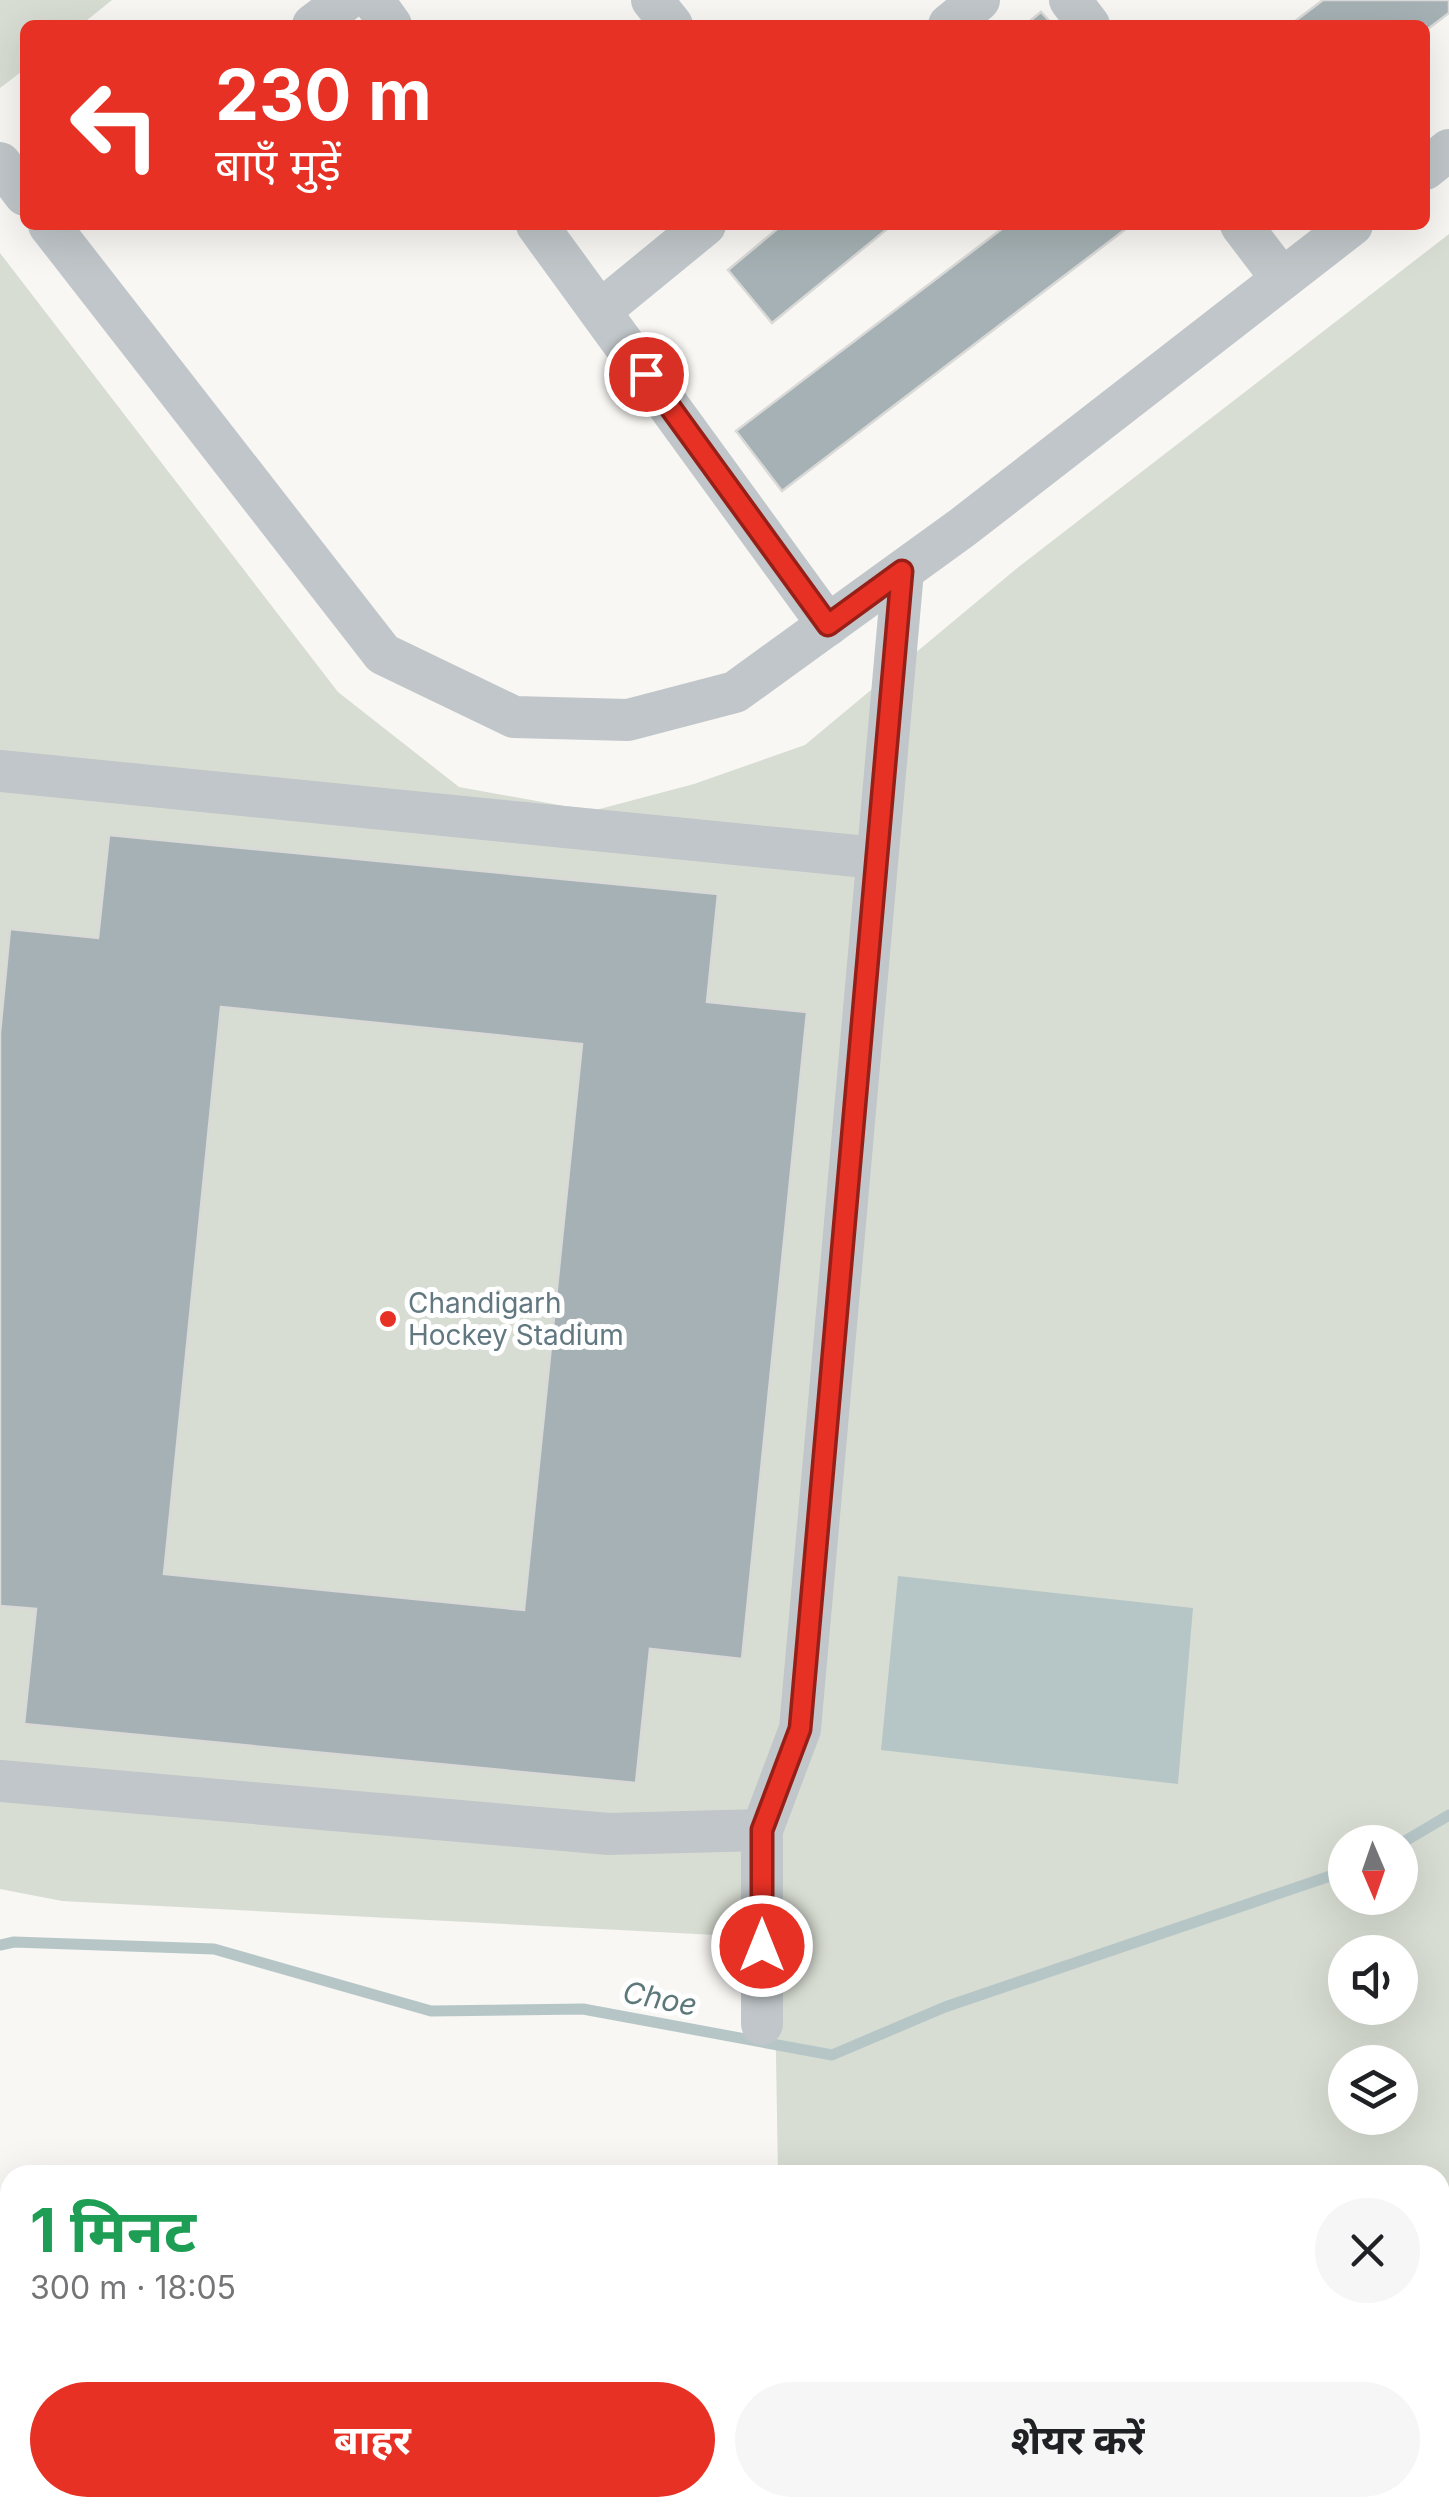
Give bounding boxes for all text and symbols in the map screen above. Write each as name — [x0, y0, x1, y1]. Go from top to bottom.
text: 230 m — [215, 52, 432, 137]
icon: left — [50, 60, 180, 190]
text: बाएँ मुड़ें — [215, 137, 341, 192]
pin — [604, 332, 689, 417]
icon: arrive — [619, 347, 674, 402]
place label: Chandigarh Hockey Stadium — [408, 1286, 624, 1352]
marker: Chandigarh Hockey Stadium — [377, 1308, 399, 1330]
north arrow — [1328, 1825, 1418, 1915]
map controls — [1328, 1825, 1418, 2135]
position arrow — [710, 1894, 814, 1998]
button: sound — [1328, 1935, 1418, 2025]
water label: Choe — [620, 1973, 700, 2023]
button: layers — [1328, 2045, 1418, 2135]
text: 1 मिनट — [30, 2194, 196, 2266]
button: close — [1315, 2198, 1420, 2303]
text: 300 m · 18:05 — [30, 2268, 236, 2307]
button: बाहर — [30, 2382, 715, 2497]
button: शेयर करें — [735, 2382, 1420, 2497]

